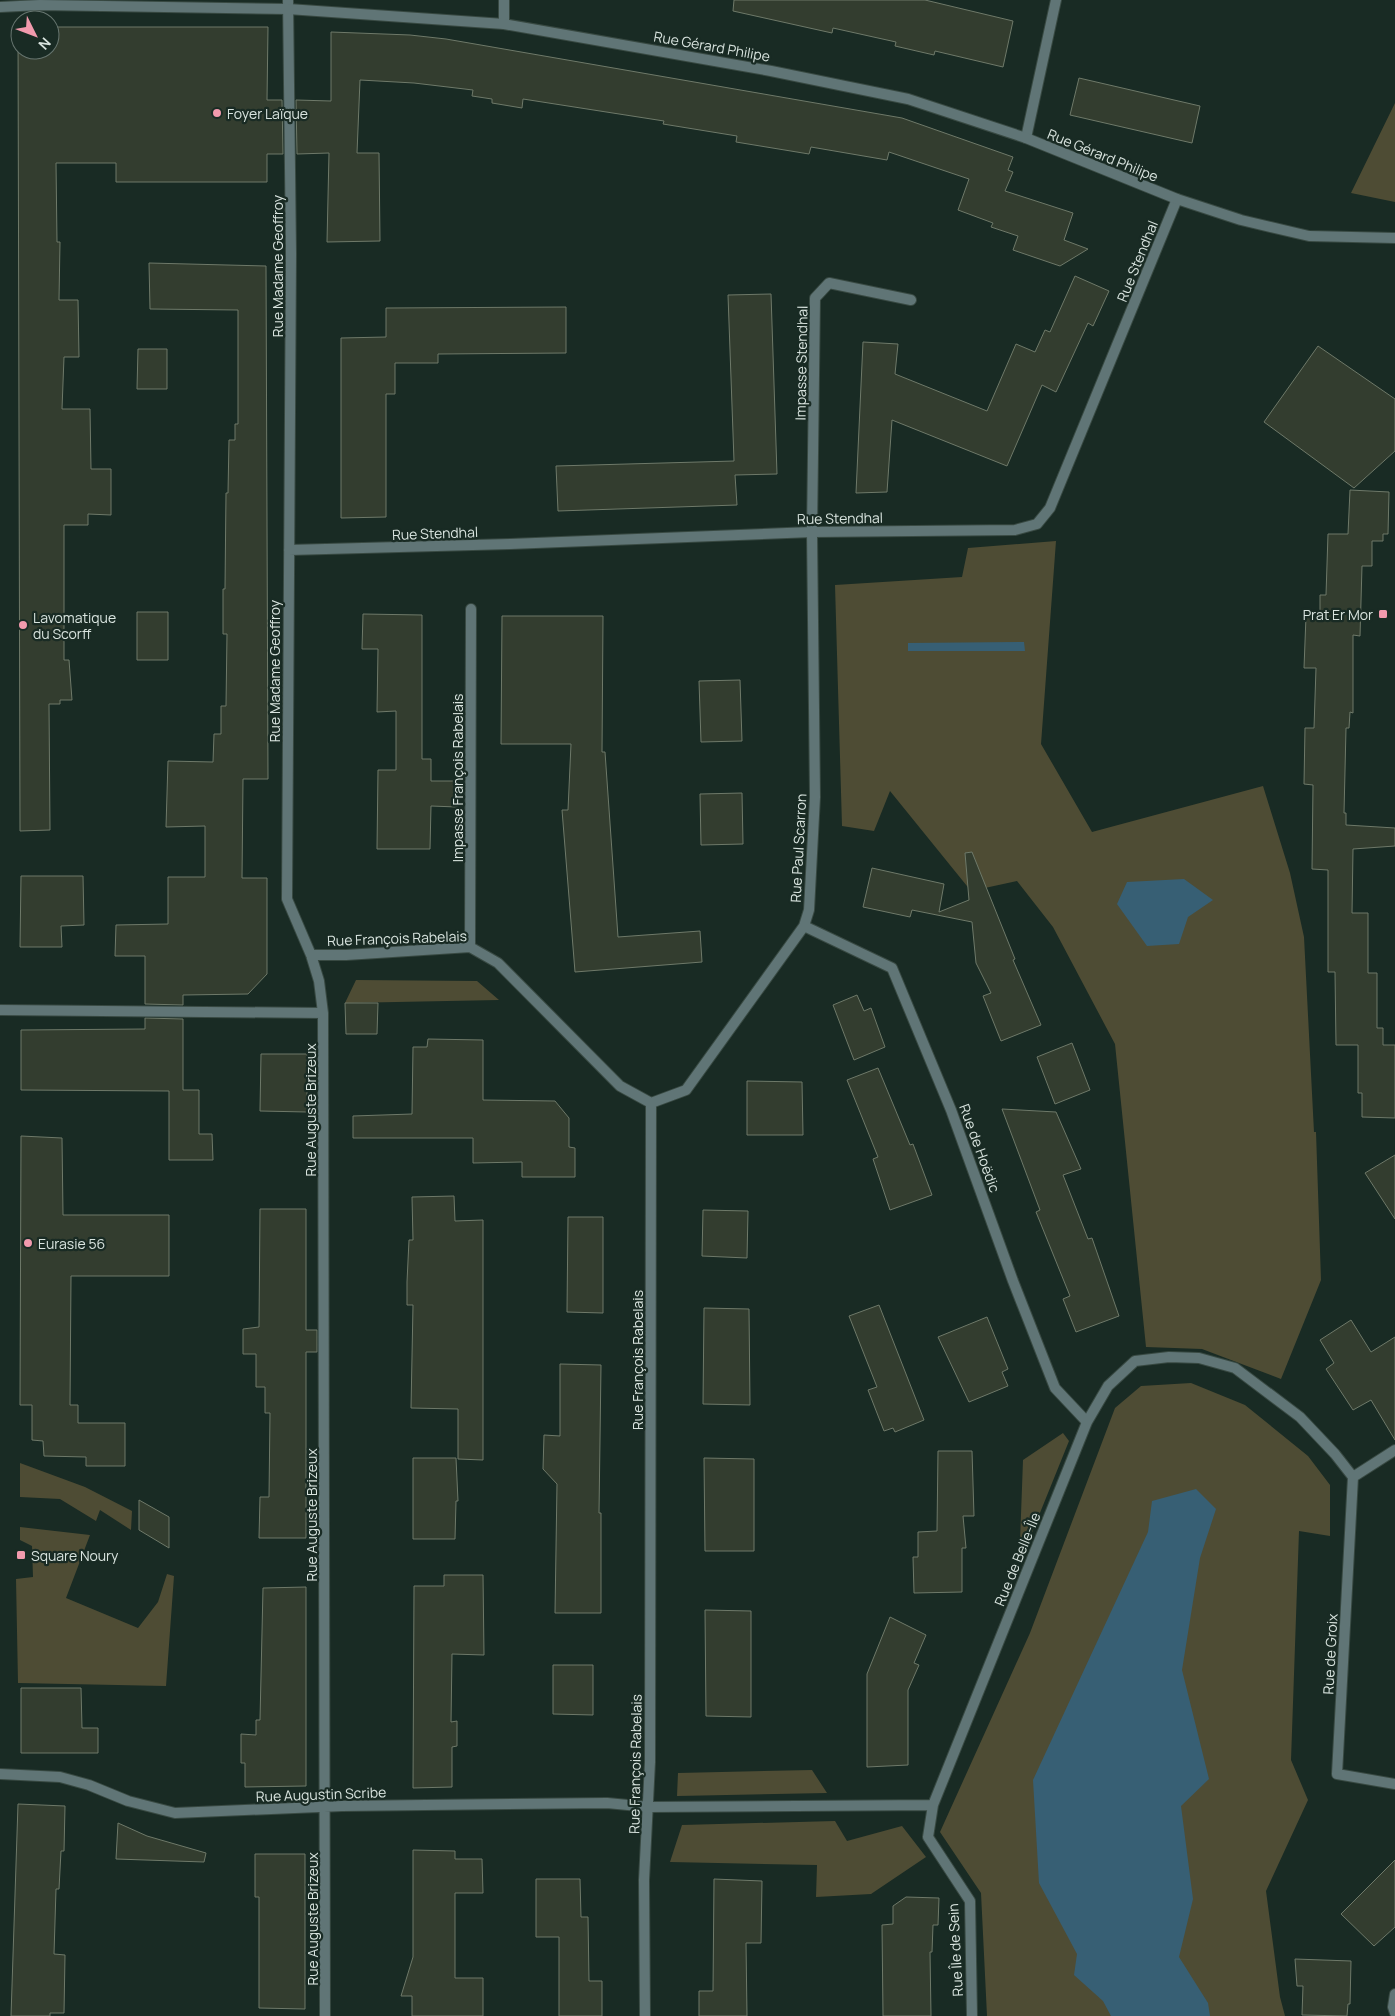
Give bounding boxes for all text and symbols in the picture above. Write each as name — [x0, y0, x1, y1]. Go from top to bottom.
north arrow — [10, 10, 60, 60]
street label: Rue Gérard Philipe — [652, 26, 772, 66]
text: N — [35, 34, 55, 54]
place label: Foyer Laïque — [227, 104, 308, 123]
marker: Foyer Laïque — [211, 107, 223, 119]
street label: Rue Gérard Philipe — [1045, 124, 1161, 186]
street label: Rue Madame Geoffroy — [268, 194, 287, 337]
street label: Rue Stendhal — [1112, 218, 1162, 304]
street label: Impasse Stendhal — [791, 305, 811, 421]
street label: Rue Stendhal — [797, 508, 883, 528]
street label: Rue Stendhal — [392, 522, 478, 544]
street label: Rue Madame Geoffroy — [265, 599, 284, 742]
place label: Prat Er Mor — [1303, 605, 1373, 624]
place label: Lavomatique du Scorff — [33, 608, 116, 643]
marker: Prat Er Mor — [1377, 608, 1389, 620]
marker: Lavomatique du Scorff — [17, 619, 29, 631]
street label: Impasse François Rabelais — [448, 694, 467, 862]
street label: Rue Paul Scarron — [786, 793, 810, 903]
street label: Rue François Rabelais — [327, 926, 467, 950]
street label: Rue Auguste Brizeux — [301, 1043, 320, 1177]
street label: Rue de Hoëdic — [955, 1101, 1005, 1195]
place label: Eurasie 56 — [38, 1234, 105, 1253]
marker: Eurasie 56 — [22, 1237, 34, 1249]
street label: Rue François Rabelais — [628, 1290, 647, 1430]
street label: Rue Auguste Brizeux — [302, 1448, 321, 1582]
street label: Rue de Belle-Île — [990, 1509, 1044, 1609]
place label: Square Noury — [31, 1546, 119, 1565]
marker: Square Noury — [15, 1549, 27, 1561]
street label: Rue de Groix — [1318, 1612, 1342, 1695]
street label: Rue François Rabelais — [624, 1694, 646, 1834]
street label: Rue Augustin Scribe — [255, 1782, 387, 1806]
street label: Rue Auguste Brizeux — [303, 1852, 322, 1986]
street label: Rue Île de Sein — [943, 1903, 967, 1997]

